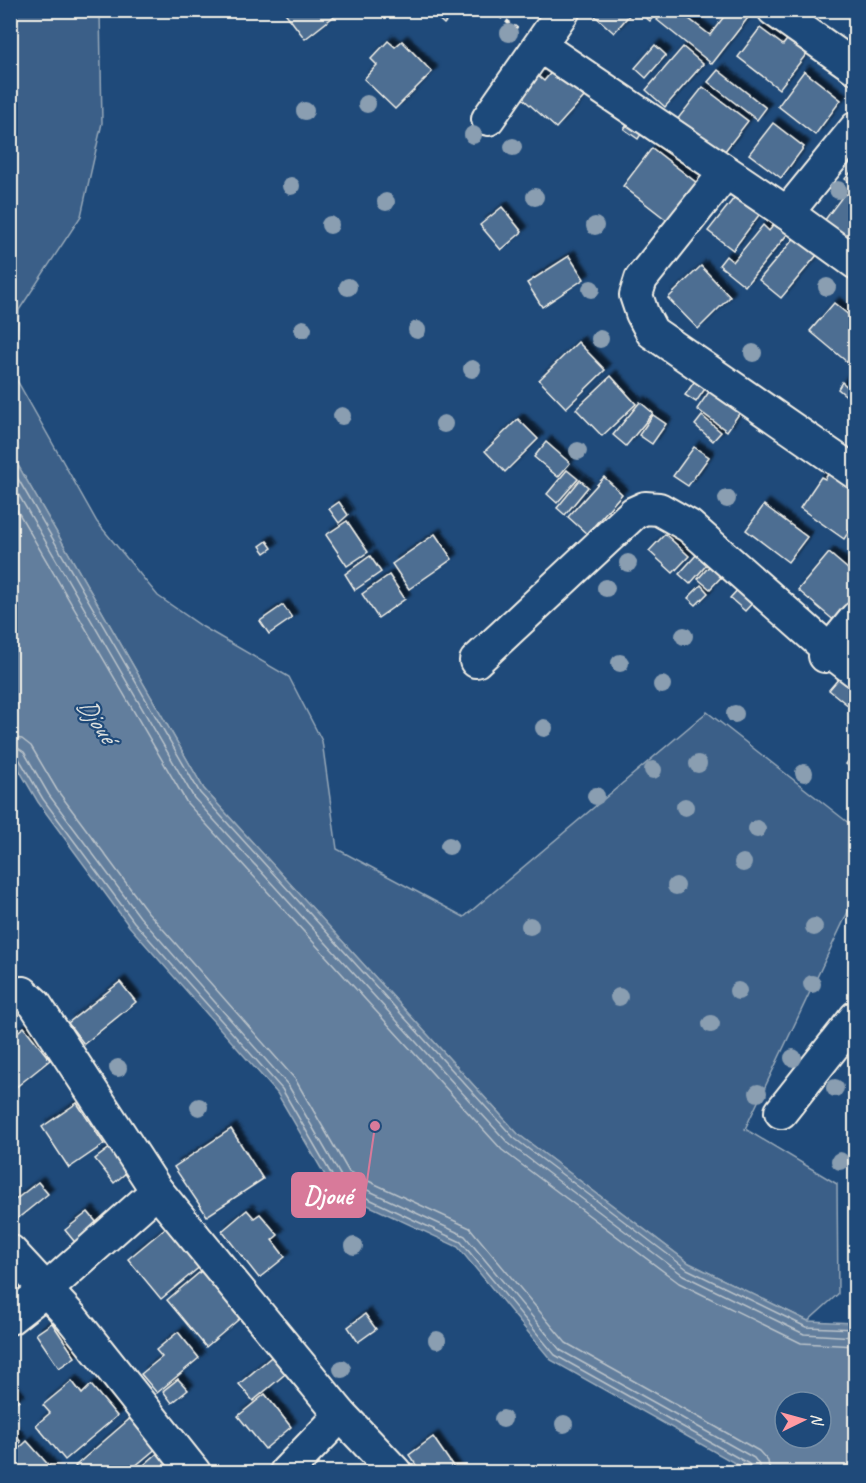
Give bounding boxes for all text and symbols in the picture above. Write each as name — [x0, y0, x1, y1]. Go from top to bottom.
water label: Djoué — [70, 691, 128, 755]
callout: Djoué — [292, 1173, 365, 1217]
text: Djoué — [304, 1179, 357, 1212]
north arrow — [773, 1390, 833, 1450]
text: N — [807, 1413, 828, 1428]

